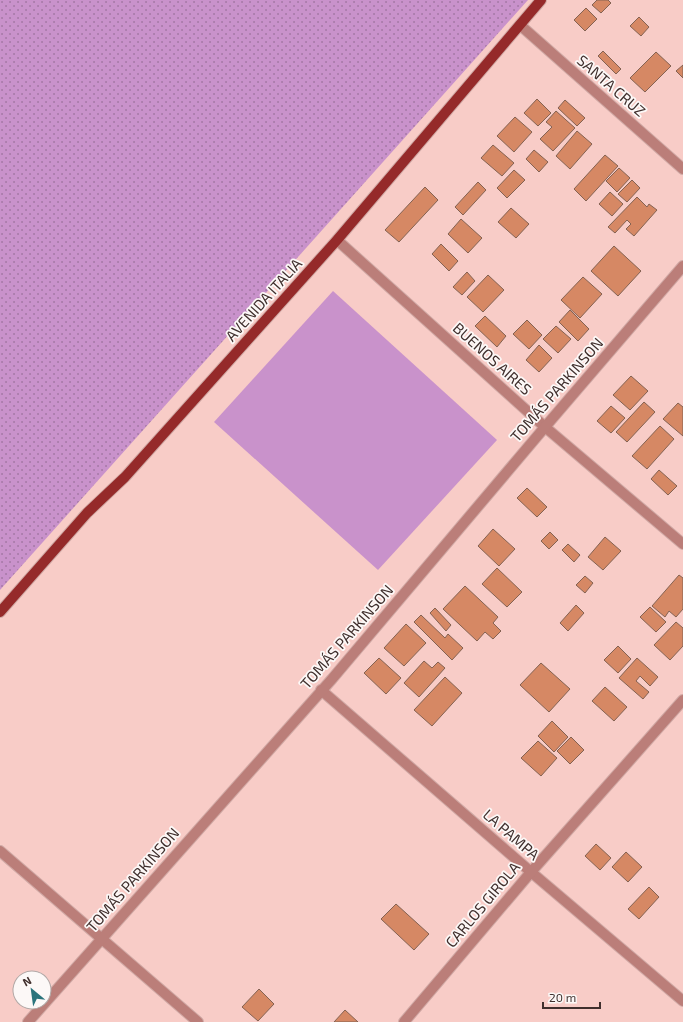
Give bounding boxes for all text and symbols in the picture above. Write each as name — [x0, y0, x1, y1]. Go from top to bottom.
street label: SANTA CRUZ — [574, 51, 650, 120]
street label: AVENIDA ITALIA — [221, 254, 306, 344]
street label: BUENOS AIRES — [450, 318, 535, 398]
street label: TOMÁS PARKINSON — [506, 334, 606, 445]
street label: TOMÁS PARKINSON — [296, 581, 396, 692]
street label: LA PAMPA — [480, 805, 544, 864]
street label: TOMÁS PARKINSON — [82, 824, 182, 935]
street label: CARLOS GIROLA — [441, 857, 524, 951]
north arrow — [12, 970, 52, 1010]
text: N — [20, 973, 34, 988]
scale bar — [543, 984, 600, 1010]
text: 20 m — [549, 990, 576, 1004]

